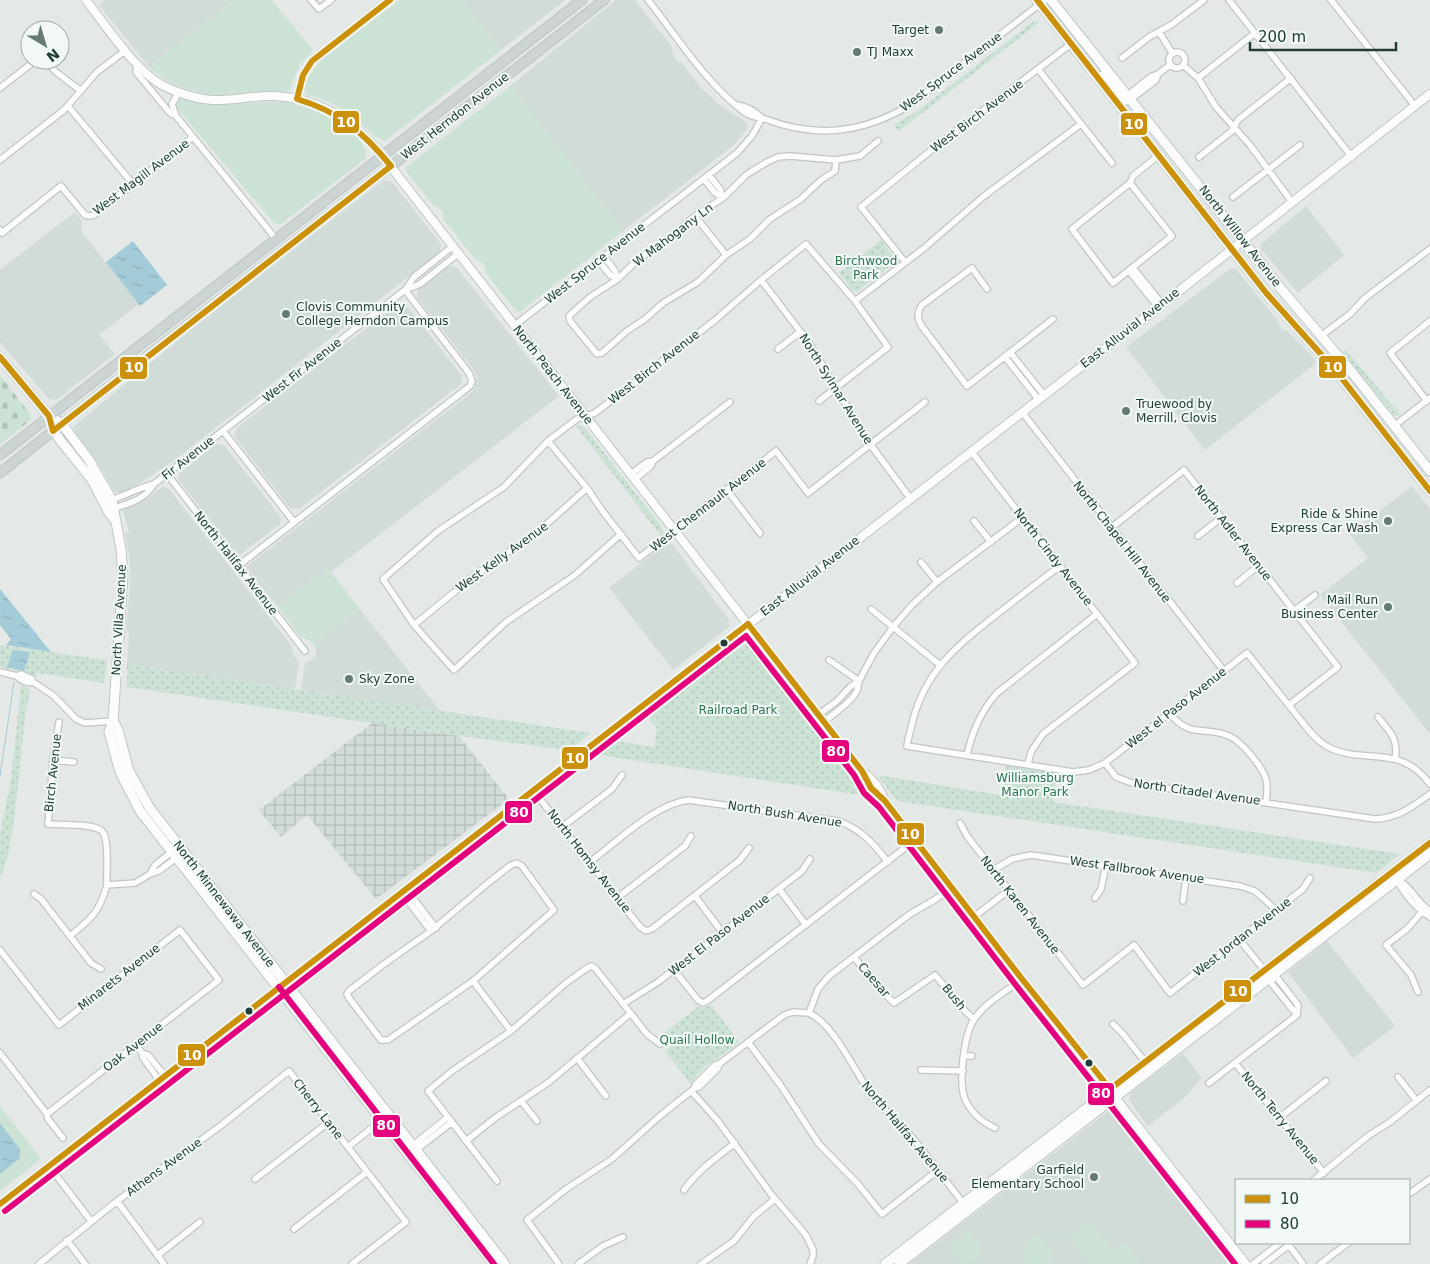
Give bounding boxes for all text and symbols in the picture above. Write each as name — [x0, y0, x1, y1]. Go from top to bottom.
north arrow — [20, 20, 70, 70]
scale bar — [1250, 20, 1396, 52]
place label: Target — [891, 23, 929, 37]
marker: Target — [933, 24, 945, 36]
text: 200 m — [1258, 28, 1306, 46]
street label: West Spruce Avenue — [897, 29, 1005, 115]
text: N — [43, 45, 63, 65]
place label: TJ Maxx — [866, 45, 914, 59]
marker: TJ Maxx — [851, 46, 863, 58]
street label: West Herndon Avenue — [398, 70, 512, 162]
street label: West Birch Avenue — [928, 77, 1026, 155]
line badge: 10 — [332, 110, 360, 134]
line badge: 10 — [1120, 112, 1148, 136]
text: 10 — [336, 114, 356, 130]
text: 10 — [1124, 116, 1144, 132]
street label: West Magill Avenue — [90, 136, 192, 218]
street label: North Willow Avenue — [1196, 183, 1284, 289]
street label: W Mahogany Ln — [630, 200, 716, 270]
street label: West Spruce Avenue — [542, 219, 648, 307]
park label: Birchwood Park — [835, 254, 897, 282]
street label: East Alluvial Avenue — [1078, 285, 1182, 371]
place label: Clovis Community College Herndon Campus — [296, 300, 449, 328]
marker: Clovis Community College Herndon Campus — [280, 308, 292, 320]
street label: North Peach Avenue — [510, 323, 596, 427]
street label: West Birch Avenue — [606, 327, 702, 407]
street label: North Sylmar Avenue — [796, 331, 876, 447]
street label: West Fir Avenue — [260, 335, 344, 405]
line badge: 10 — [1318, 355, 1347, 379]
line badge: 10 — [119, 356, 148, 380]
text: 10 — [124, 359, 144, 375]
text: 10 — [1323, 359, 1343, 375]
place label: Truewood by Merrill, Clovis — [1135, 397, 1217, 425]
marker: Truewood by Merrill, Clovis — [1120, 405, 1132, 417]
street label: Fir Avenue — [159, 433, 217, 483]
street label: West Chennault Avenue — [647, 455, 769, 555]
street label: North Chapel Hill Avenue — [1070, 478, 1174, 606]
street label: North Adler Avenue — [1191, 483, 1275, 583]
street label: North Cindy Avenue — [1011, 505, 1095, 609]
place label: Ride & Shine Express Car Wash — [1271, 507, 1378, 535]
street label: North Halifax Avenue — [191, 508, 281, 618]
marker: Ride & Shine Express Car Wash — [1382, 515, 1394, 527]
street label: West Kelly Avenue — [453, 519, 551, 595]
street label: East Alluvial Avenue — [758, 533, 862, 619]
street label: North Villa Avenue — [109, 564, 129, 676]
place label: Mail Run Business Center — [1281, 593, 1378, 621]
marker: Mail Run Business Center — [1382, 601, 1394, 613]
unlabelled marker — [719, 638, 729, 648]
street label: West el Paso Avenue — [1123, 664, 1229, 752]
place label: Sky Zone — [359, 672, 415, 686]
marker: Sky Zone — [343, 673, 355, 685]
park label: Railroad Park — [699, 703, 777, 717]
street label: Birch Avenue — [42, 733, 64, 813]
line badge: 80 — [821, 739, 850, 763]
text: 80 — [826, 743, 846, 759]
line badge: 10 — [561, 746, 589, 770]
text: 10 — [565, 750, 585, 766]
park label: Williamsburg Manor Park — [996, 771, 1074, 799]
street label: North Citadel Avenue — [1133, 776, 1261, 808]
street label: North Bush Avenue — [727, 798, 843, 830]
line badge: 80 — [504, 800, 533, 824]
text: 80 — [509, 804, 529, 820]
street label: North Homsy Avenue — [544, 807, 634, 915]
line badge: 10 — [896, 822, 925, 846]
text: 10 — [900, 826, 920, 842]
street label: North Minnewawa Avenue — [170, 838, 278, 970]
street label: North Karen Avenue — [977, 853, 1063, 957]
street label: West Fallbrook Avenue — [1069, 854, 1205, 886]
street label: West El Paso Avenue — [666, 891, 772, 979]
street label: West Jordan Avenue — [1190, 895, 1294, 979]
street label: Minarets Avenue — [75, 941, 163, 1013]
street label: Caesar — [855, 960, 893, 1000]
line badge: 10 — [1223, 979, 1252, 1003]
street label: Bush — [939, 981, 969, 1013]
text: 10 — [1228, 983, 1248, 999]
unlabelled marker — [244, 1006, 254, 1016]
street label: Oak Avenue — [100, 1019, 166, 1075]
park label: Quail Hollow — [659, 1033, 735, 1047]
line badge: 10 — [177, 1043, 206, 1067]
text: 10 — [182, 1047, 202, 1063]
unlabelled marker — [1084, 1058, 1094, 1068]
street label: North Terry Avenue — [1238, 1069, 1322, 1167]
street label: Cherry Lane — [290, 1076, 346, 1142]
street label: North Halifax Avenue — [859, 1079, 951, 1185]
line badge: 80 — [1087, 1082, 1115, 1106]
text: 80 — [1091, 1085, 1111, 1101]
line badge: 80 — [372, 1114, 401, 1138]
text: 80 — [376, 1117, 396, 1133]
street label: Athens Avenue — [123, 1135, 205, 1199]
place label: Garfield Elementary School — [971, 1163, 1084, 1191]
marker: Garfield Elementary School — [1088, 1171, 1100, 1183]
legend — [1235, 1179, 1410, 1244]
text: 10 — [1280, 1190, 1299, 1208]
text: 80 — [1280, 1215, 1299, 1233]

